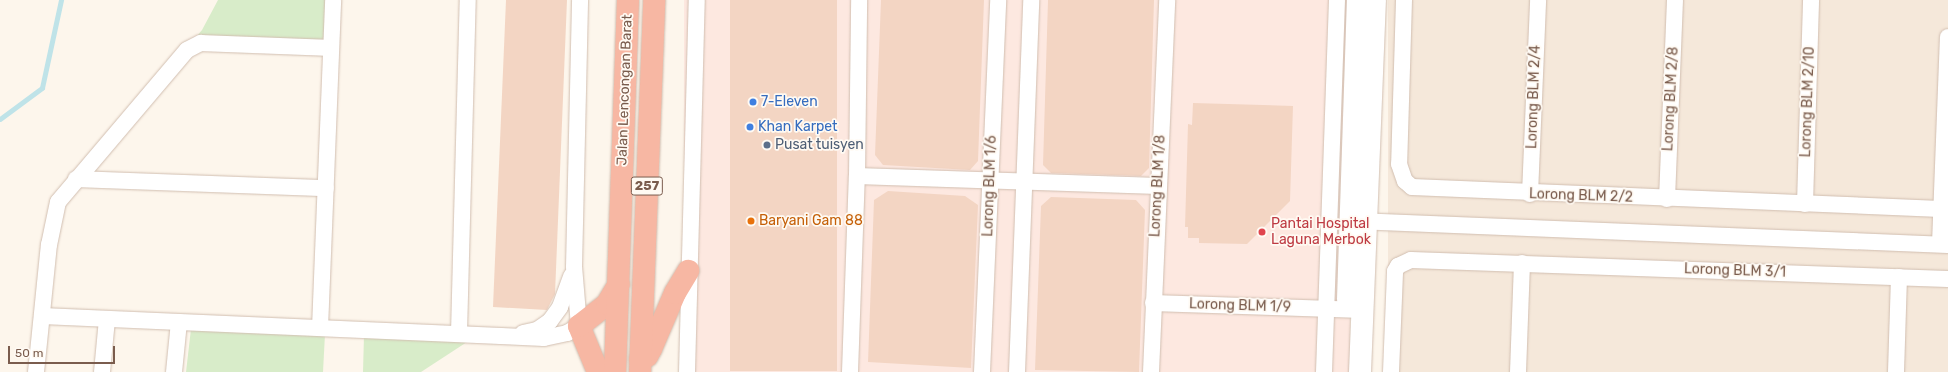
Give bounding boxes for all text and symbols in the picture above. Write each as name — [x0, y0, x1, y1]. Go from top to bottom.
street label: Jalan Lencongan Barat — [614, 14, 636, 166]
street label: Lorong BLM 2/4 — [1524, 45, 1544, 149]
street label: Lorong BLM 2/8 — [1660, 46, 1682, 152]
street label: Lorong BLM 2/10 — [1798, 46, 1818, 158]
place label: 7-Eleven — [761, 94, 818, 110]
marker: 7-Eleven — [748, 97, 758, 107]
place label: Khan Karpet — [758, 119, 838, 135]
marker: Khan Karpet — [745, 122, 755, 132]
street label: Lorong BLM 1/8 — [1147, 134, 1169, 238]
street label: Lorong BLM 1/6 — [980, 135, 1000, 237]
place label: Pusat tuisyen — [775, 137, 864, 153]
marker: Pusat tuisyen — [762, 140, 772, 150]
road number: 257 — [630, 175, 664, 197]
street label: Lorong BLM 2/2 — [1529, 186, 1633, 206]
place label: Baryani Gam 88 — [759, 213, 863, 229]
marker: Baryani Gam 88 — [746, 216, 756, 226]
place label: Pantai Hospital Laguna Merbok — [1271, 216, 1371, 248]
marker: Pantai Hospital Laguna Merbok — [1256, 226, 1268, 238]
street label: Lorong BLM 3/1 — [1684, 261, 1786, 281]
street label: Lorong BLM 1/9 — [1189, 296, 1291, 316]
scale bar — [10, 338, 117, 364]
text: 50 m — [15, 346, 43, 360]

